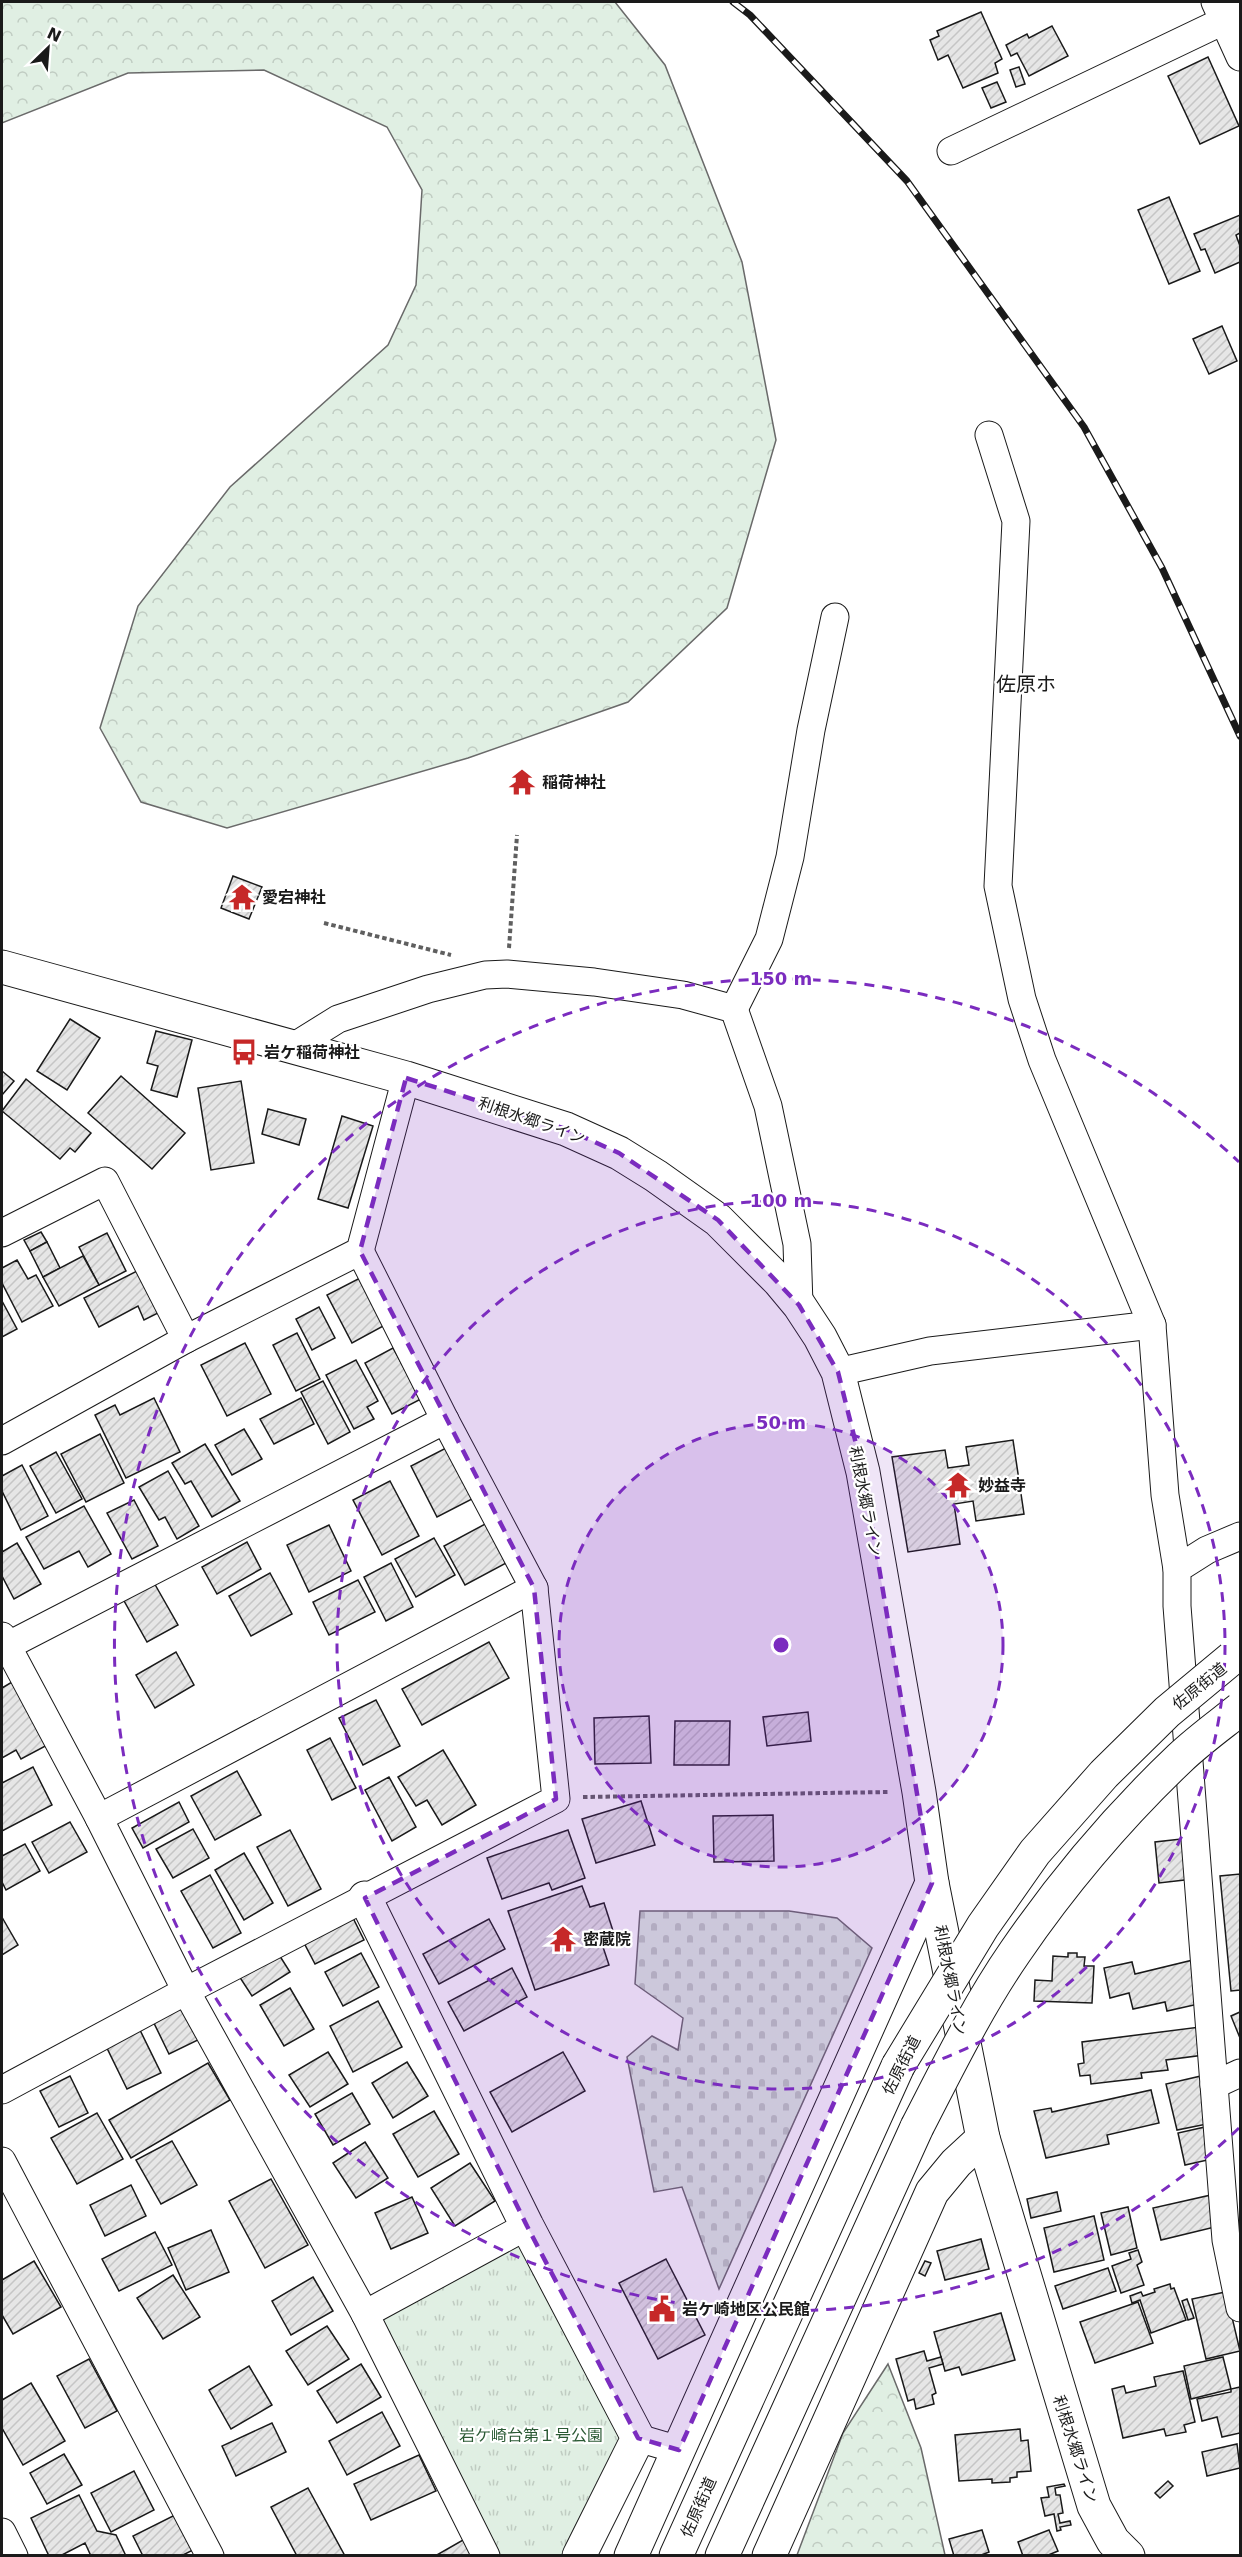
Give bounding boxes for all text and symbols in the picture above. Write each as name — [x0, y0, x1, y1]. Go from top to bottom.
north arrow — [18, 18, 78, 78]
text: N — [44, 23, 64, 46]
district label: 佐原ホ — [996, 672, 1056, 696]
temple icon: 稲荷神社 — [507, 767, 537, 797]
place label: 稲荷神社 — [542, 773, 606, 792]
temple icon: 愛宕神社 — [227, 882, 257, 912]
place label: 愛宕神社 — [262, 888, 326, 907]
text: 150 m — [750, 968, 812, 989]
bus stop icon: 岩ケ稲荷神社 — [229, 1037, 259, 1067]
place label: 岩ケ稲荷神社 — [264, 1043, 360, 1062]
street label: 利根水郷ライン — [476, 1093, 588, 1148]
text: 100 m — [750, 1190, 812, 1211]
text: 50 m — [756, 1412, 806, 1433]
street label: 利根水郷ライン — [845, 1444, 886, 1558]
temple icon: 妙益寺 — [943, 1470, 973, 1500]
place label: 妙益寺 — [978, 1476, 1026, 1495]
centre of rings — [771, 1635, 791, 1655]
street label: 佐原街道 — [1168, 1659, 1230, 1714]
street label: 利根水郷ライン — [930, 1923, 971, 2037]
temple icon: 密蔵院 — [548, 1924, 578, 1954]
place label: 密蔵院 — [583, 1930, 631, 1949]
street label: 佐原街道 — [878, 2032, 924, 2098]
public building icon: 岩ケ崎地区公民館 — [647, 2294, 677, 2324]
place label: 岩ケ崎地区公民館 — [682, 2300, 810, 2319]
street label: 利根水郷ライン — [1049, 2393, 1102, 2505]
park label: 岩ケ崎台第１号公園 — [459, 2426, 603, 2445]
street label: 佐原街道 — [677, 2474, 720, 2540]

